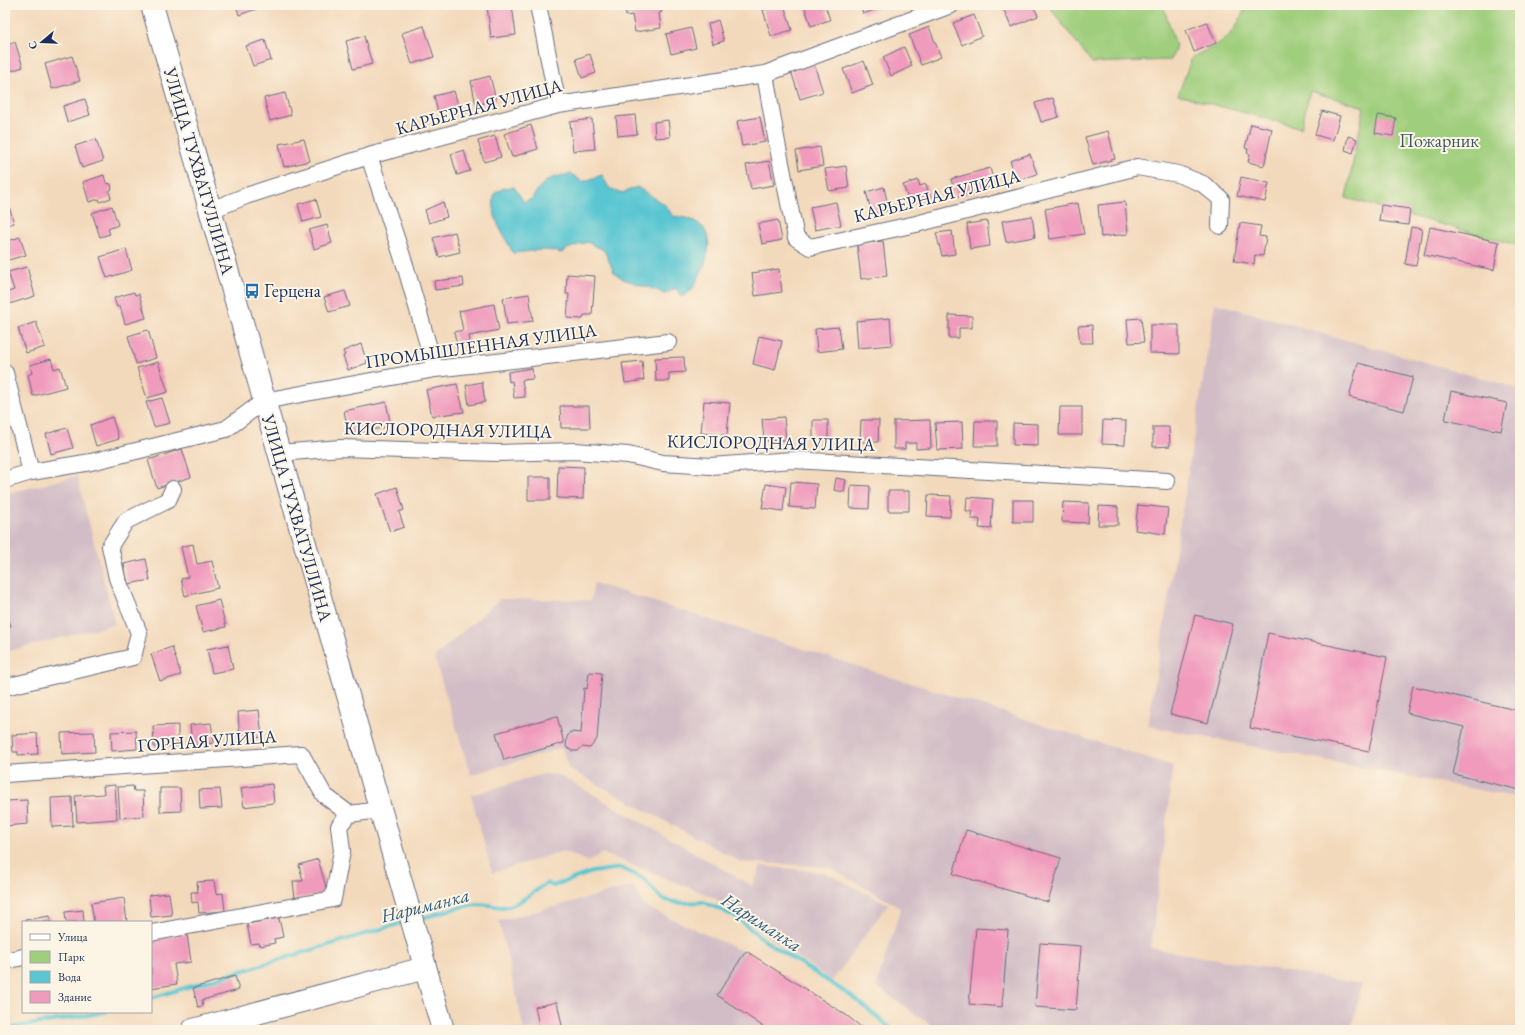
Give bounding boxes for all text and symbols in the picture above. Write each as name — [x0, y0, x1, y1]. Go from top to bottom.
north arrow — [22, 22, 62, 62]
text: С — [25, 39, 40, 51]
street label: УЛИЦА ТУХВАТУЛЛИНА — [159, 64, 240, 278]
street label: КАРЬЕРНАЯ УЛИЦА — [393, 73, 565, 140]
park label: Пожарник — [1399, 129, 1479, 152]
street label: КАРЬЕРНАЯ УЛИЦА — [851, 164, 1023, 227]
place label: Герцена — [264, 279, 322, 302]
bus stop icon: Герцена — [243, 282, 261, 300]
street label: ПРОМЫШЛЕННАЯ УЛИЦА — [364, 318, 599, 373]
street label: УЛИЦА ТУХВАТУЛЛИНА — [257, 411, 338, 625]
street label: КИСЛОРОДНАЯ УЛИЦА — [344, 416, 553, 443]
street label: КИСЛОРОДНАЯ УЛИЦА — [667, 429, 876, 456]
street label: ГОРНАЯ УЛИЦА — [137, 724, 278, 757]
water label: Нариманка — [377, 882, 472, 929]
water label: Нариманка — [716, 887, 807, 958]
legend — [22, 921, 152, 1013]
text: Улица — [57, 929, 88, 945]
text: Парк — [58, 949, 85, 965]
text: Вода — [58, 969, 81, 985]
text: Здание — [58, 989, 92, 1005]

